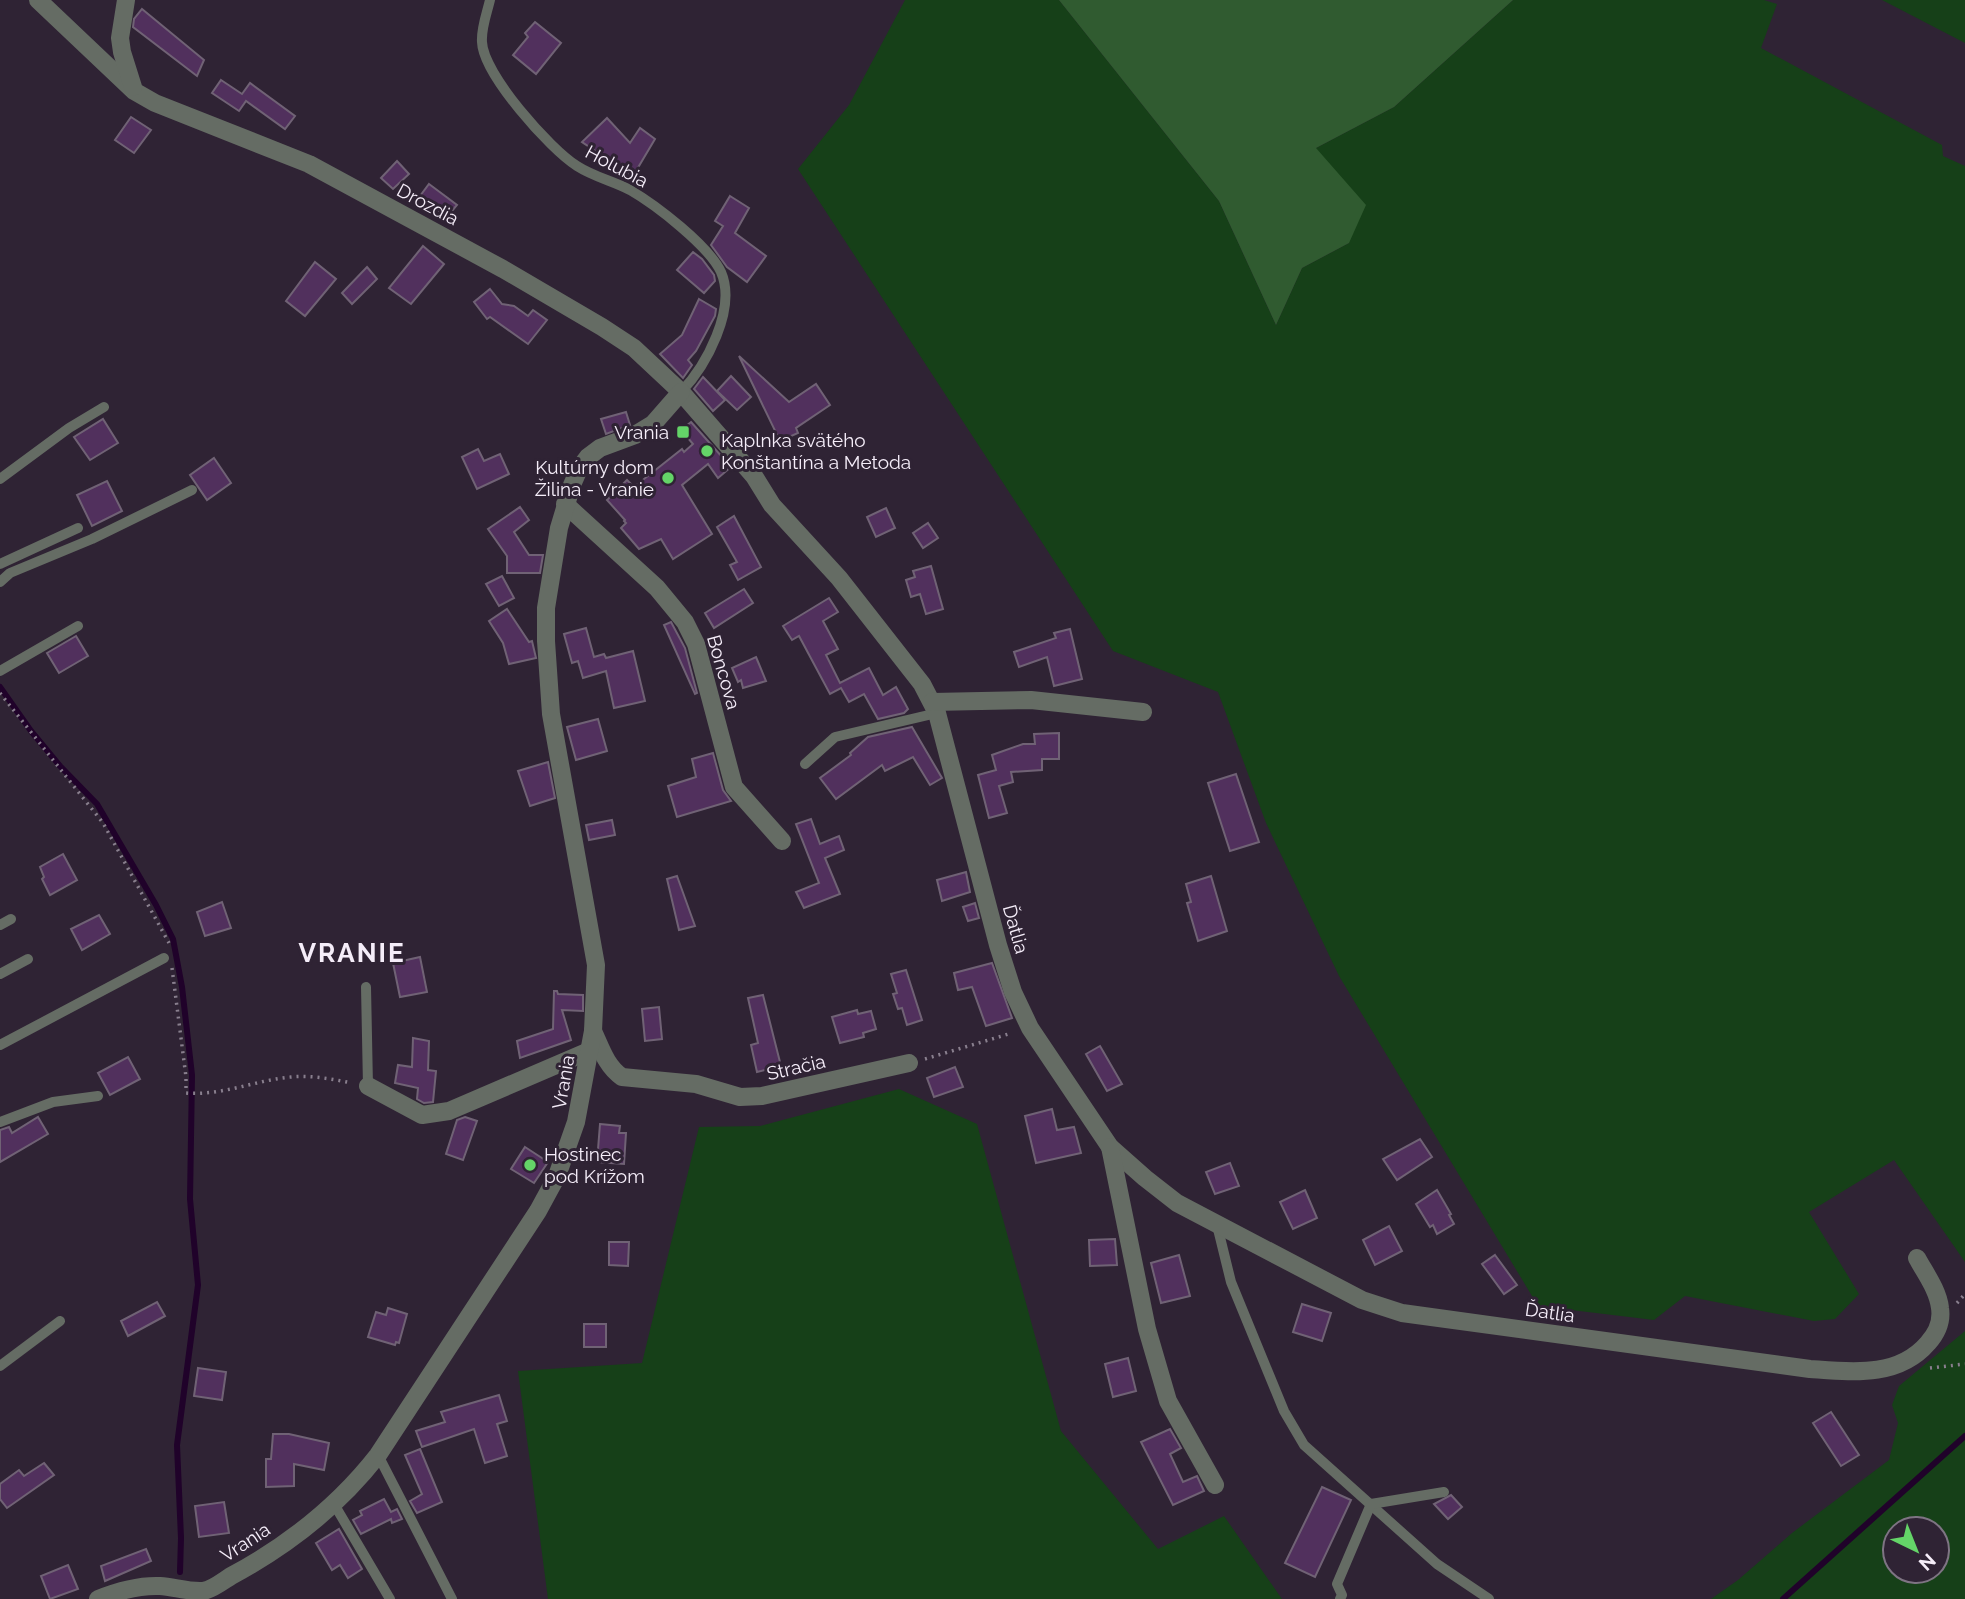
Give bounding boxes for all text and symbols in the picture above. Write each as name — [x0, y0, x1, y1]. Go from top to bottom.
street label: Holubia — [582, 140, 652, 192]
street label: Drozdia — [393, 179, 463, 229]
place label: Vrania — [614, 421, 669, 443]
marker: Vrania — [675, 424, 691, 440]
place label: Kaplnka svätého Konštantína a Metoda — [721, 429, 911, 473]
marker: Kaplnka svätého Konštantína a Metoda — [699, 443, 715, 459]
place label: Kultúrny dom Žilina - Vranie — [535, 456, 654, 500]
marker: Kultúrny dom Žilina - Vranie — [660, 470, 676, 486]
street label: Boncova — [703, 632, 745, 712]
street label: Ďatlia — [999, 902, 1033, 956]
district label: VRANIE — [298, 938, 406, 968]
street label: Stračia — [764, 1050, 828, 1084]
street label: Vrania — [547, 1053, 579, 1111]
place label: Hostinec pod Krížom — [544, 1143, 645, 1187]
marker: Hostinec pod Krížom — [522, 1157, 538, 1173]
street label: Ďatlia — [1524, 1298, 1576, 1326]
north arrow — [1881, 1515, 1951, 1585]
street label: Vrania — [216, 1518, 274, 1566]
text: N — [1915, 1549, 1940, 1575]

